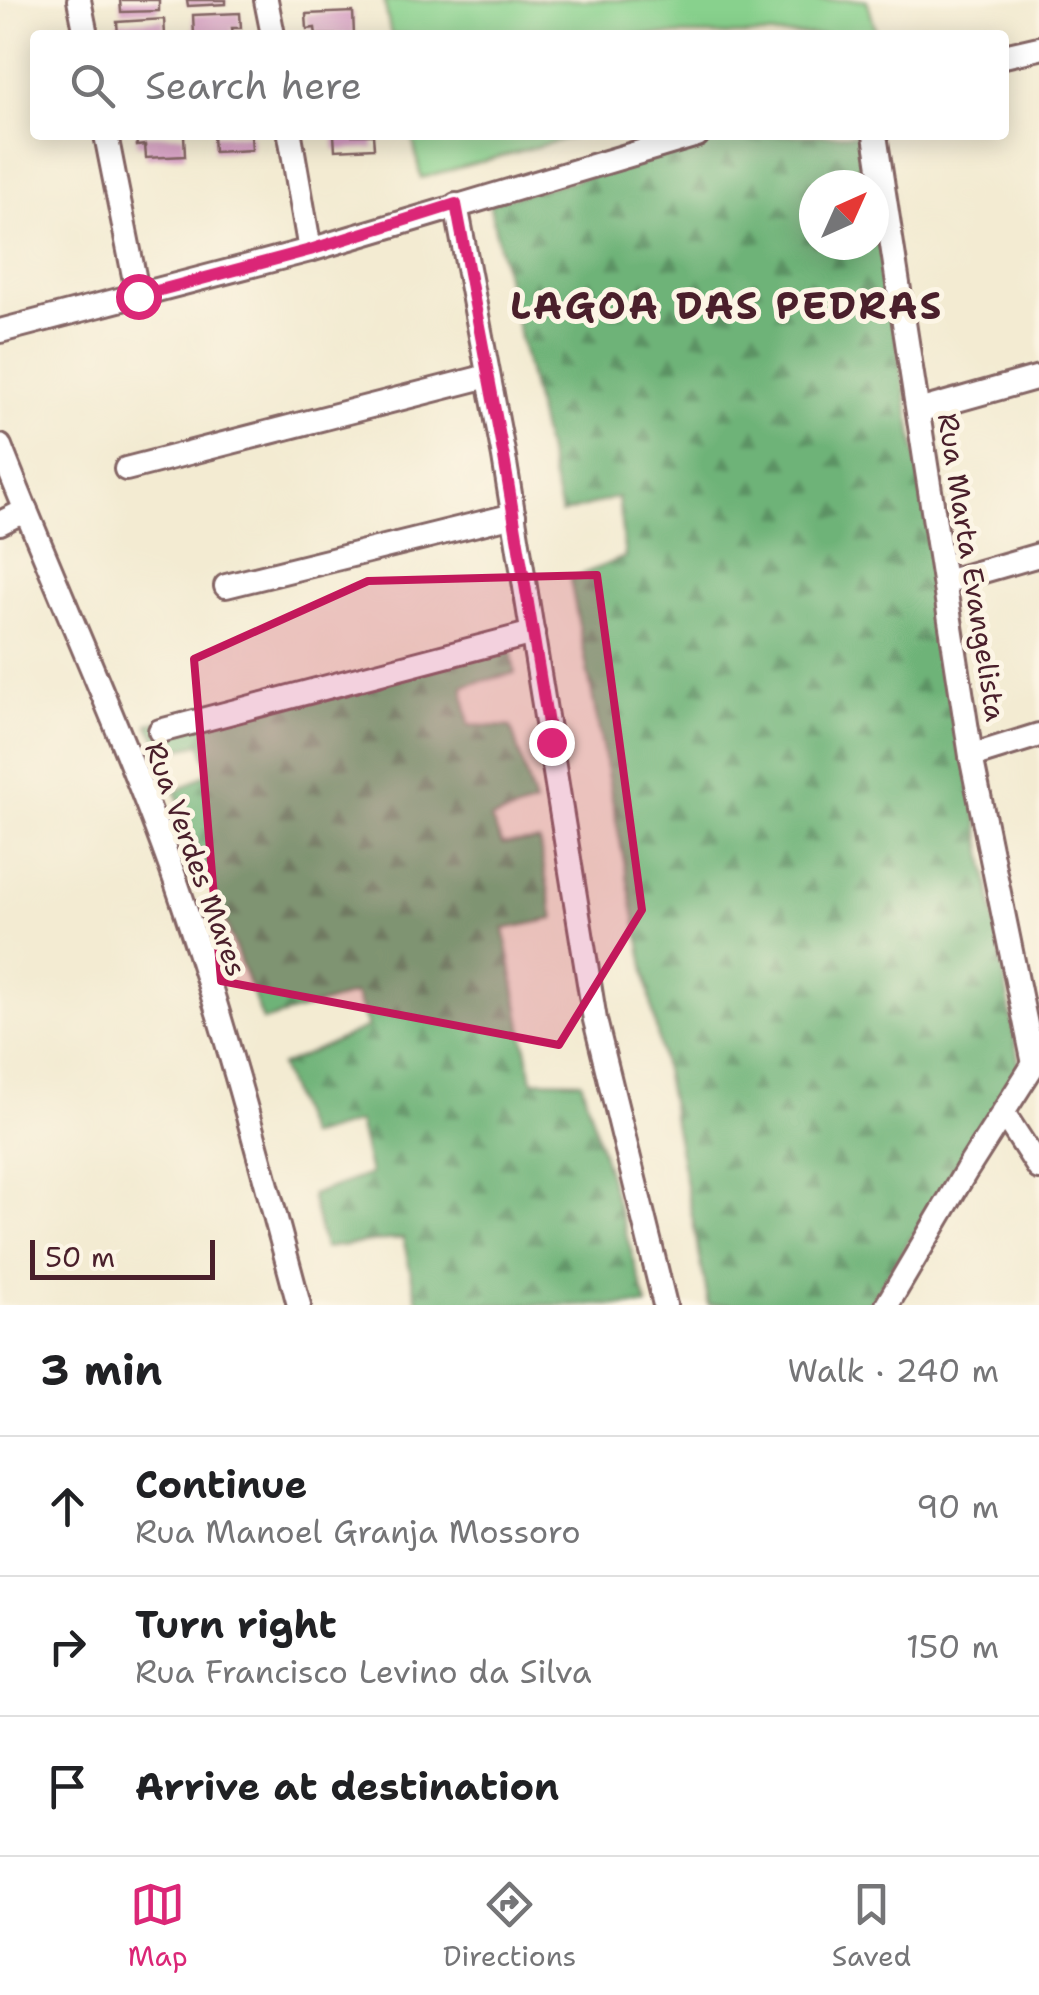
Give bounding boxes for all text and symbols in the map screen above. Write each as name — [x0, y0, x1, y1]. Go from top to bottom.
search box — [30, 30, 1009, 140]
icon: search — [65, 58, 120, 113]
text: Search here — [145, 60, 362, 111]
north arrow — [799, 170, 889, 260]
route start — [116, 274, 162, 320]
district label: LAGOA DAS PEDRAS — [510, 280, 944, 331]
street label: Rua Marta Evangelista — [929, 410, 1015, 724]
route end — [529, 720, 575, 766]
street label: Rua Verdes Mares — [136, 737, 256, 981]
scale bar — [30, 1235, 215, 1280]
text: 50 m — [45, 1238, 115, 1276]
text: 3 min — [40, 1342, 162, 1398]
text: Walk · 240 m — [787, 1349, 999, 1392]
text: Continue — [135, 1459, 307, 1510]
icon: ahead — [40, 1479, 95, 1534]
text: 90 m — [916, 1485, 999, 1528]
text: Rua Manoel Granja Mossoro — [135, 1510, 581, 1553]
text: Turn right — [135, 1599, 337, 1650]
icon: right — [40, 1619, 95, 1674]
text: 150 m — [906, 1625, 999, 1668]
text: Rua Francisco Levino da Silva — [135, 1650, 592, 1693]
icon: arrive — [40, 1759, 95, 1814]
text: Arrive at destination — [135, 1761, 559, 1812]
tab: Map — [128, 1877, 188, 1975]
tab: Directions — [443, 1877, 576, 1975]
tab: Saved — [832, 1877, 911, 1975]

